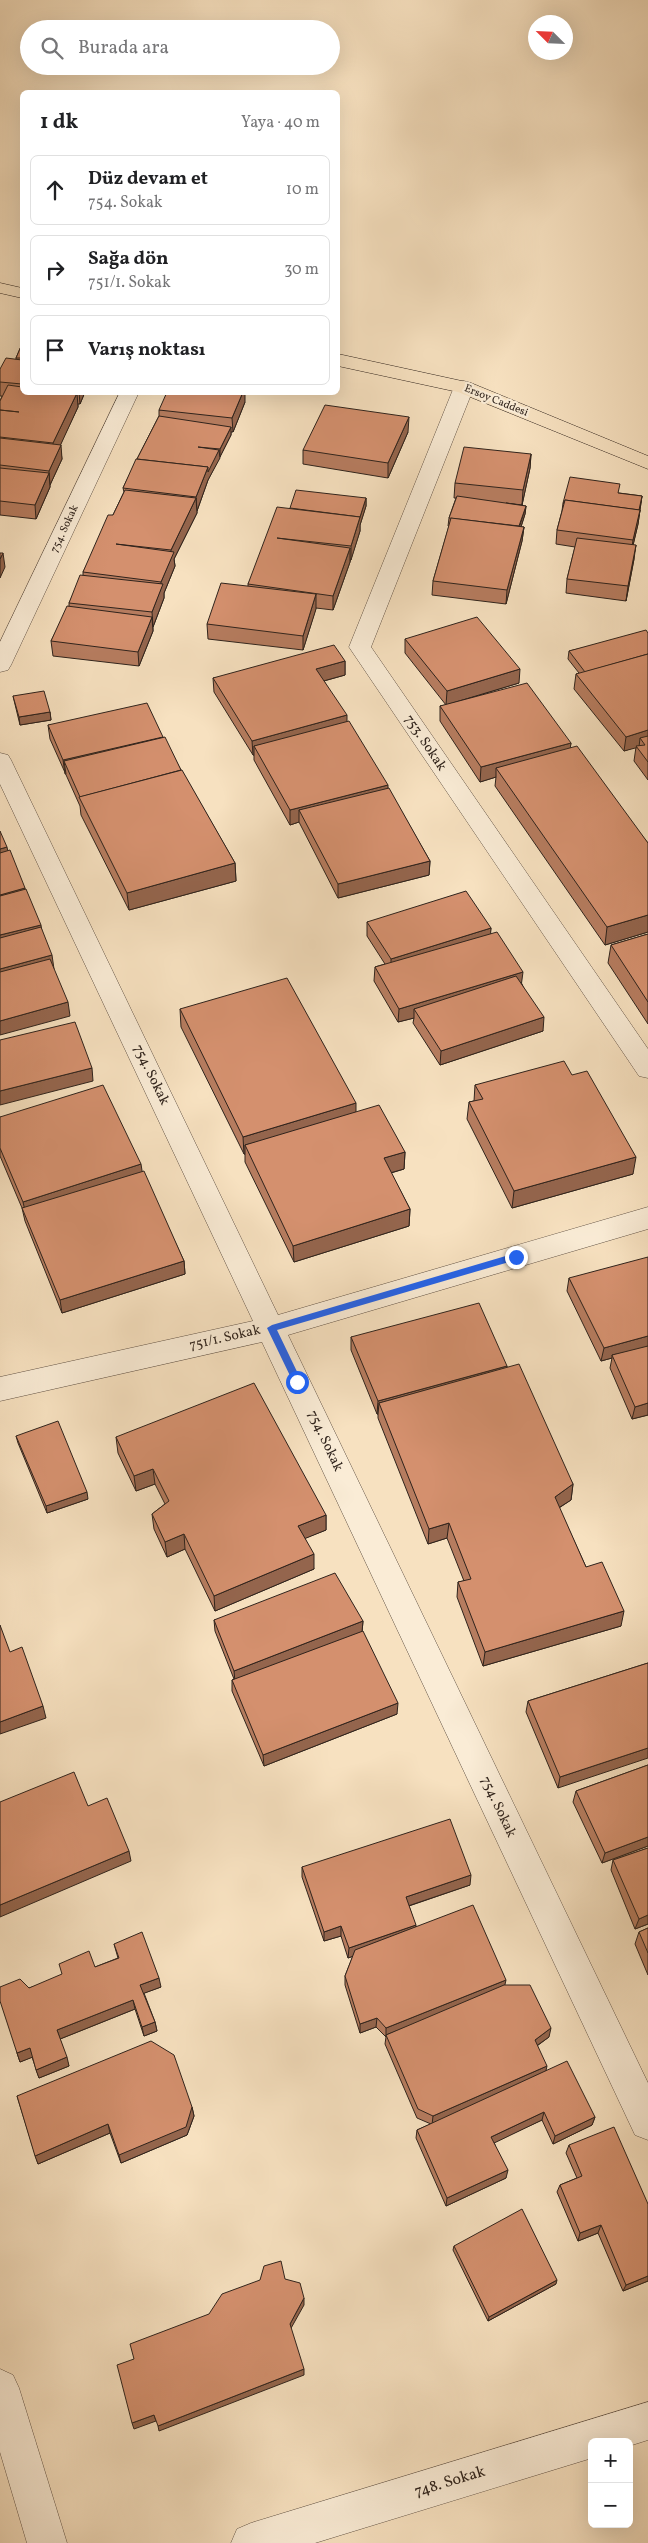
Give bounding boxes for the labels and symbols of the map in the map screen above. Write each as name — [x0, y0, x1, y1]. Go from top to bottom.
north arrow — [528, 15, 573, 60]
street label: Ersoy Caddesi — [462, 381, 530, 421]
street label: 754. Sokak — [47, 503, 83, 555]
street label: 753. Sokak — [399, 711, 451, 775]
street label: 754. Sokak — [128, 1042, 174, 1109]
route end — [505, 1246, 528, 1269]
street label: 751/1. Sokak — [188, 1321, 263, 1355]
route start — [286, 1371, 309, 1394]
street label: 754. Sokak — [303, 1407, 348, 1475]
street label: 754. Sokak — [476, 1773, 521, 1841]
street label: 748. Sokak — [412, 2461, 488, 2503]

